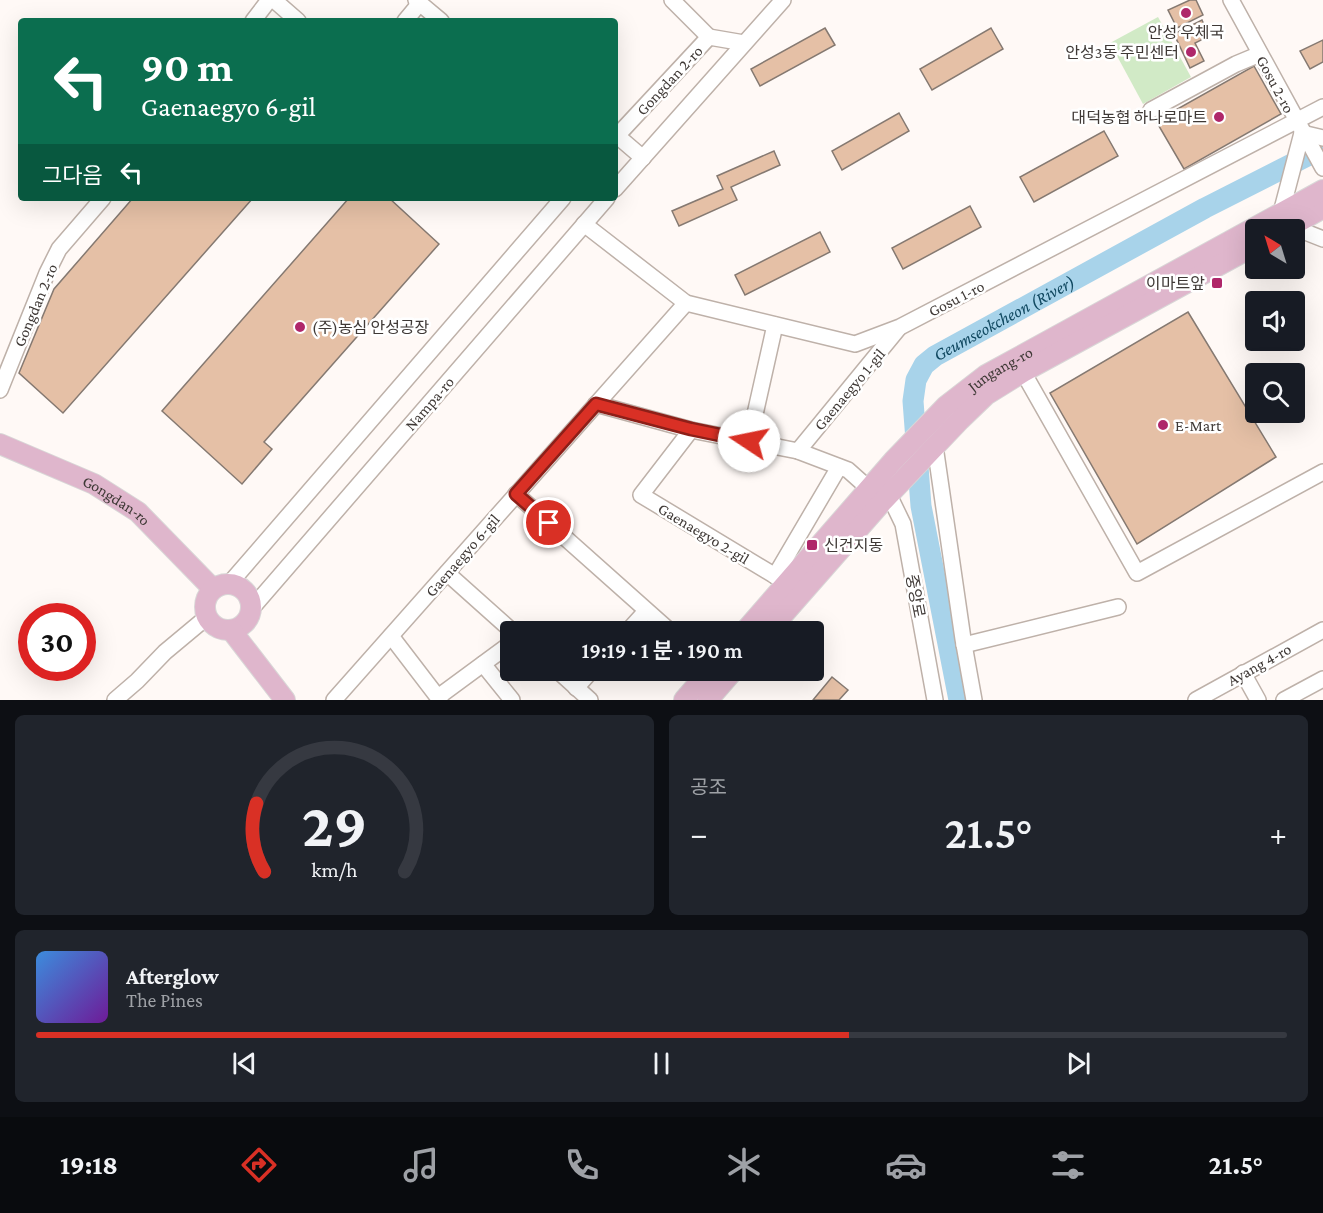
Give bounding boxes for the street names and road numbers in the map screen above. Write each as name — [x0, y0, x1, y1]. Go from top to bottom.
street label: Gongdan 2-ro — [633, 42, 707, 119]
street label: Gosu 2-ro — [1253, 53, 1298, 116]
street label: Gongdan 2-ro — [10, 261, 62, 350]
street label: Gosu 1-ro — [926, 277, 987, 320]
street label: Jungang-ro — [963, 343, 1035, 397]
street label: Gaenaegyo 1-gil — [810, 345, 889, 434]
street label: Nampa-ro — [401, 373, 458, 434]
street label: Gongdan-ro — [80, 472, 154, 529]
street label: Gaenaegyo 2-gil — [655, 500, 752, 568]
street label: Gaenaegyo 6-gil — [422, 511, 504, 601]
street label: 중앙로 — [903, 573, 928, 620]
street label: Ayang 4-ro — [1224, 640, 1295, 690]

